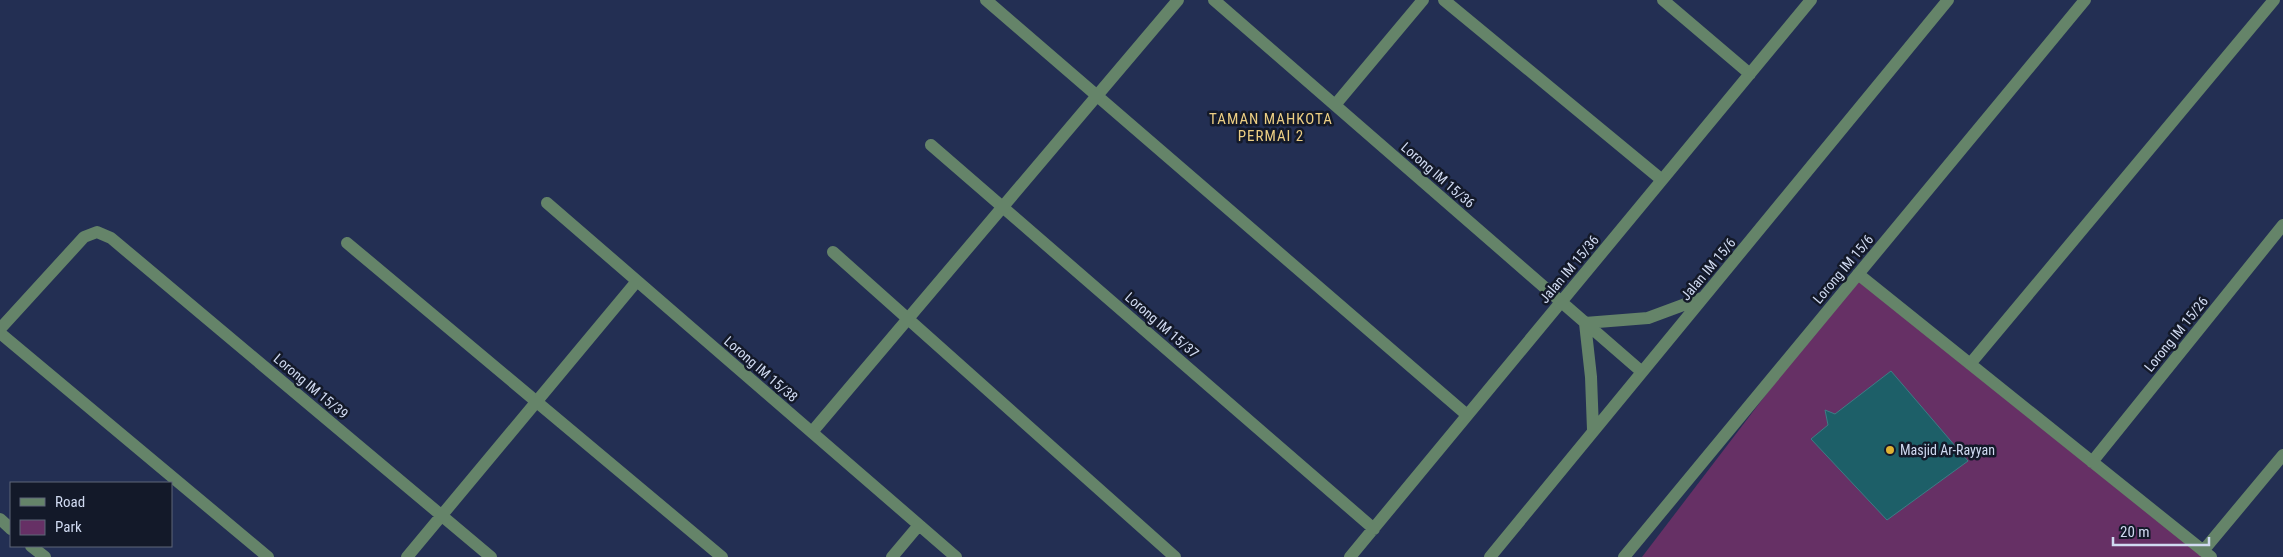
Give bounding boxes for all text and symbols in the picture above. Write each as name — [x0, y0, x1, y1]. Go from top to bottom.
district label: TAMAN MAHKOTA PERMAI 2 — [1209, 110, 1333, 145]
street label: Lorong IM 15/36 — [1398, 139, 1478, 211]
street label: Lorong IM 15/6 — [1810, 231, 1876, 307]
street label: Jalan IM 15/36 — [1536, 232, 1602, 306]
street label: Jalan IM 15/6 — [1677, 234, 1739, 303]
street label: Lorong IM 15/37 — [1122, 289, 1202, 361]
street label: Lorong IM 15/26 — [2141, 293, 2211, 375]
street label: Lorong IM 15/38 — [721, 333, 801, 405]
street label: Lorong IM 15/39 — [271, 350, 351, 422]
place label: Masjid Ar-Rayyan — [1900, 442, 1995, 458]
marker: Masjid Ar-Rayyan — [1884, 444, 1896, 456]
legend — [10, 482, 172, 547]
text: Road — [55, 493, 85, 511]
scale bar — [2113, 514, 2209, 546]
text: Park — [55, 518, 82, 536]
text: 20 m — [2120, 523, 2150, 541]

